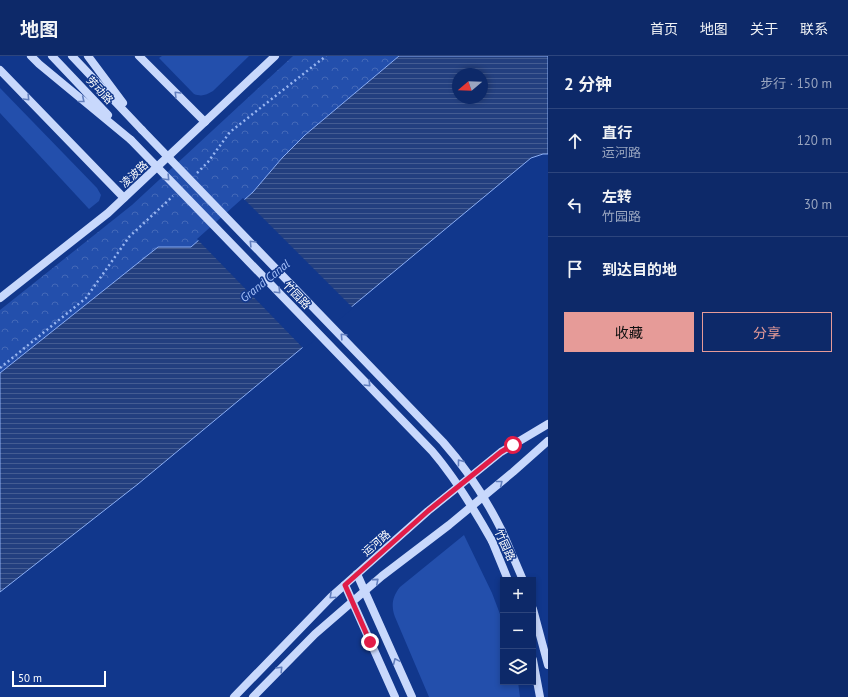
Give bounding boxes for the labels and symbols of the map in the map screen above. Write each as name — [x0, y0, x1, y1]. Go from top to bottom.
north arrow — [452, 68, 488, 104]
street label: 劳动路 — [84, 73, 116, 107]
one-way arrow — [174, 91, 182, 99]
one-way arrow — [22, 93, 30, 101]
one-way arrow — [77, 95, 84, 102]
street label: 凌波路 — [117, 158, 151, 190]
one-way arrow — [163, 173, 170, 181]
one-way arrow — [249, 240, 257, 248]
water label: Grand Canal — [237, 256, 293, 305]
street label: 竹园路 — [281, 278, 313, 312]
one-way arrow — [273, 286, 280, 294]
one-way arrow — [340, 333, 347, 341]
one-way arrow — [363, 379, 371, 387]
route start — [504, 436, 522, 454]
one-way arrow — [458, 459, 465, 466]
one-way arrow — [495, 481, 502, 488]
street label: 运河路 — [359, 527, 393, 559]
street label: 竹园路 — [492, 527, 518, 563]
one-way arrow — [371, 579, 378, 586]
one-way arrow — [329, 591, 337, 599]
route end — [361, 633, 379, 651]
one-way arrow — [393, 658, 401, 665]
one-way arrow — [275, 666, 283, 674]
scale bar — [12, 669, 106, 688]

